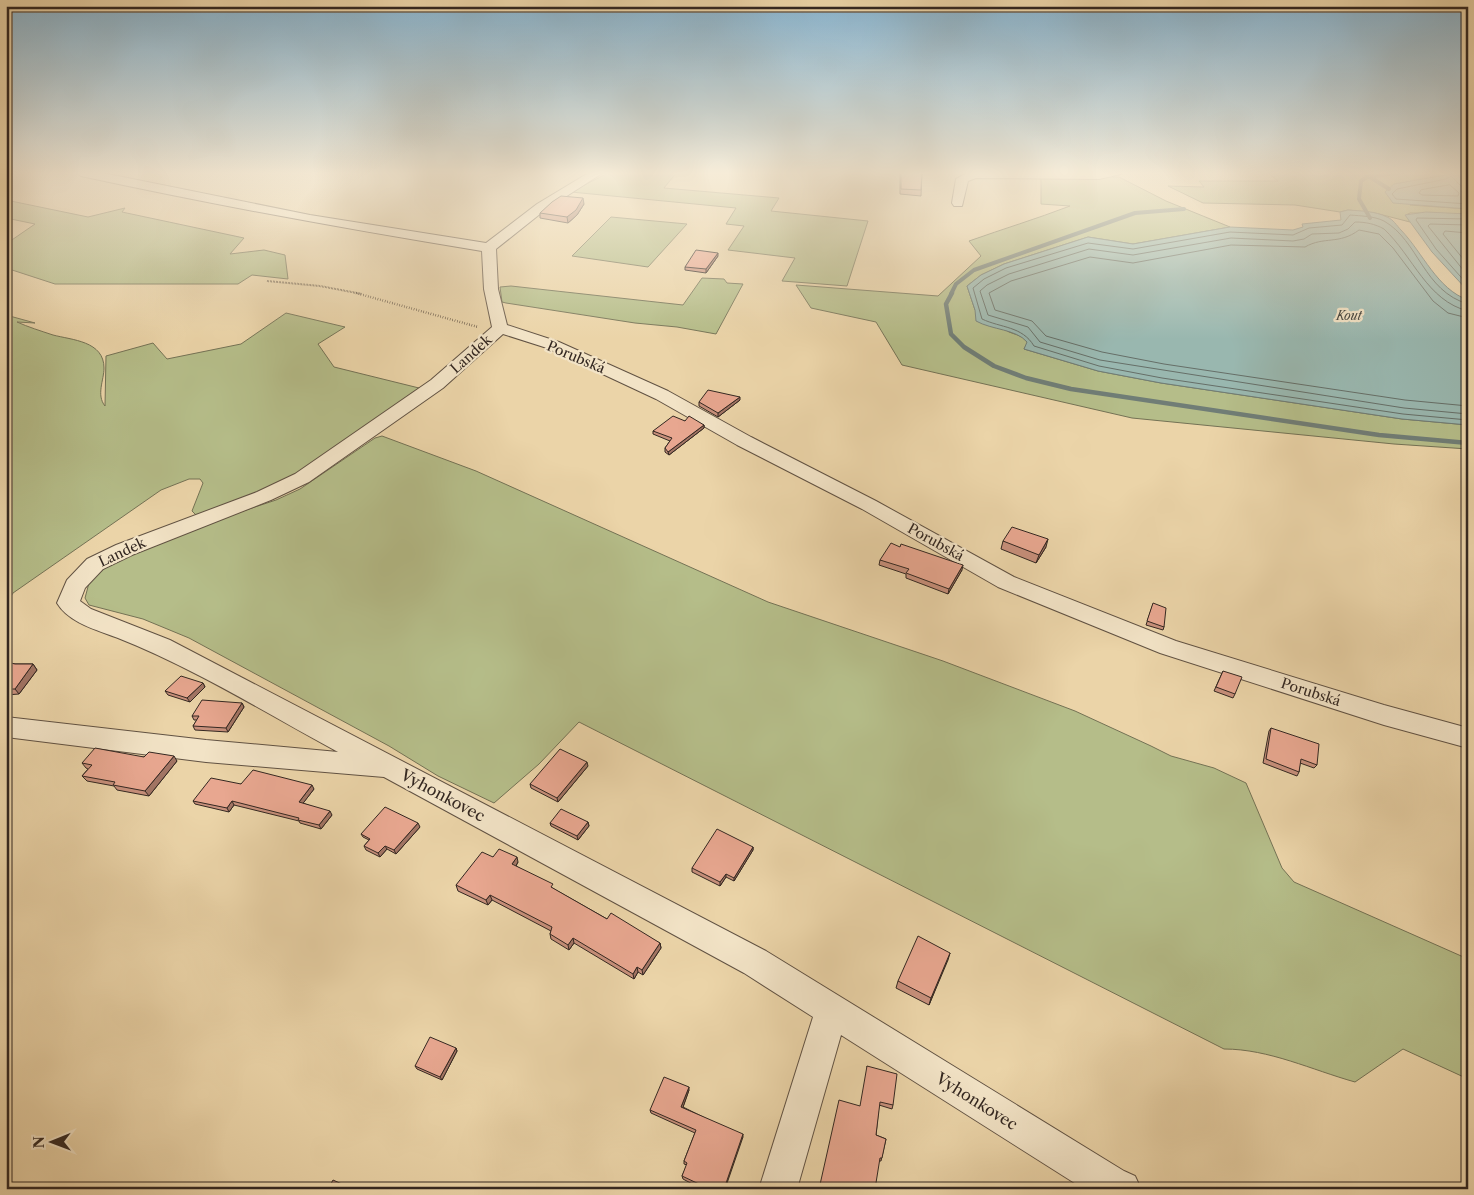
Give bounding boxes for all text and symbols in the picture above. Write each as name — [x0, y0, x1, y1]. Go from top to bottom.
water label: Kout — [1335, 308, 1363, 323]
street label: Landek — [446, 330, 496, 377]
street label: Porubská — [544, 337, 608, 378]
street label: Porubská — [905, 519, 968, 565]
street label: Landek — [96, 533, 149, 571]
street label: Porubská — [1279, 674, 1344, 710]
street label: Vyhonkovec — [396, 764, 489, 826]
street label: Vyhonkovec — [931, 1067, 1022, 1134]
north arrow — [28, 1118, 78, 1168]
text: N — [30, 1136, 48, 1148]

